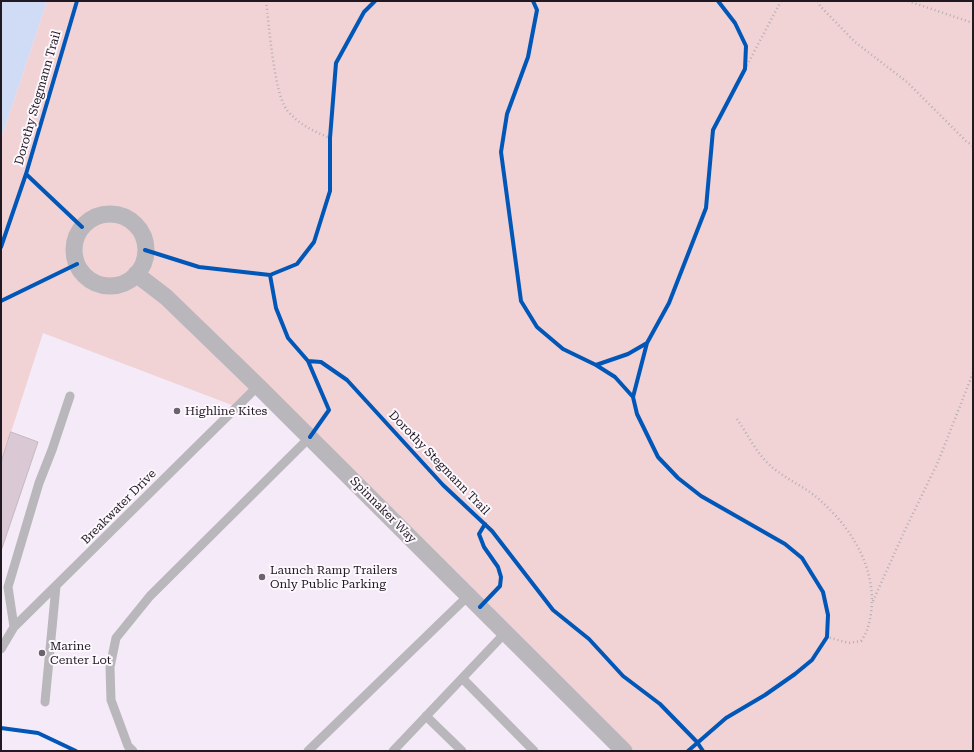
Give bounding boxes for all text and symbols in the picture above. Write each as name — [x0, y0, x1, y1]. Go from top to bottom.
street label: Dorothy Stegmann Trail — [12, 29, 64, 167]
place label: Highline Kites — [185, 404, 267, 418]
marker: Highline Kites — [172, 406, 182, 416]
street label: Dorothy Stegmann Trail — [386, 408, 492, 518]
street label: Breakwater Drive — [79, 467, 159, 547]
street label: Spinnaker Way — [347, 474, 419, 546]
place label: Launch Ramp Trailers Only Public Parking — [270, 563, 397, 591]
marker: Launch Ramp Trailers Only Public Parking — [257, 572, 267, 582]
place label: Marine Center Lot — [50, 639, 111, 667]
marker: Marine Center Lot — [37, 648, 47, 658]

